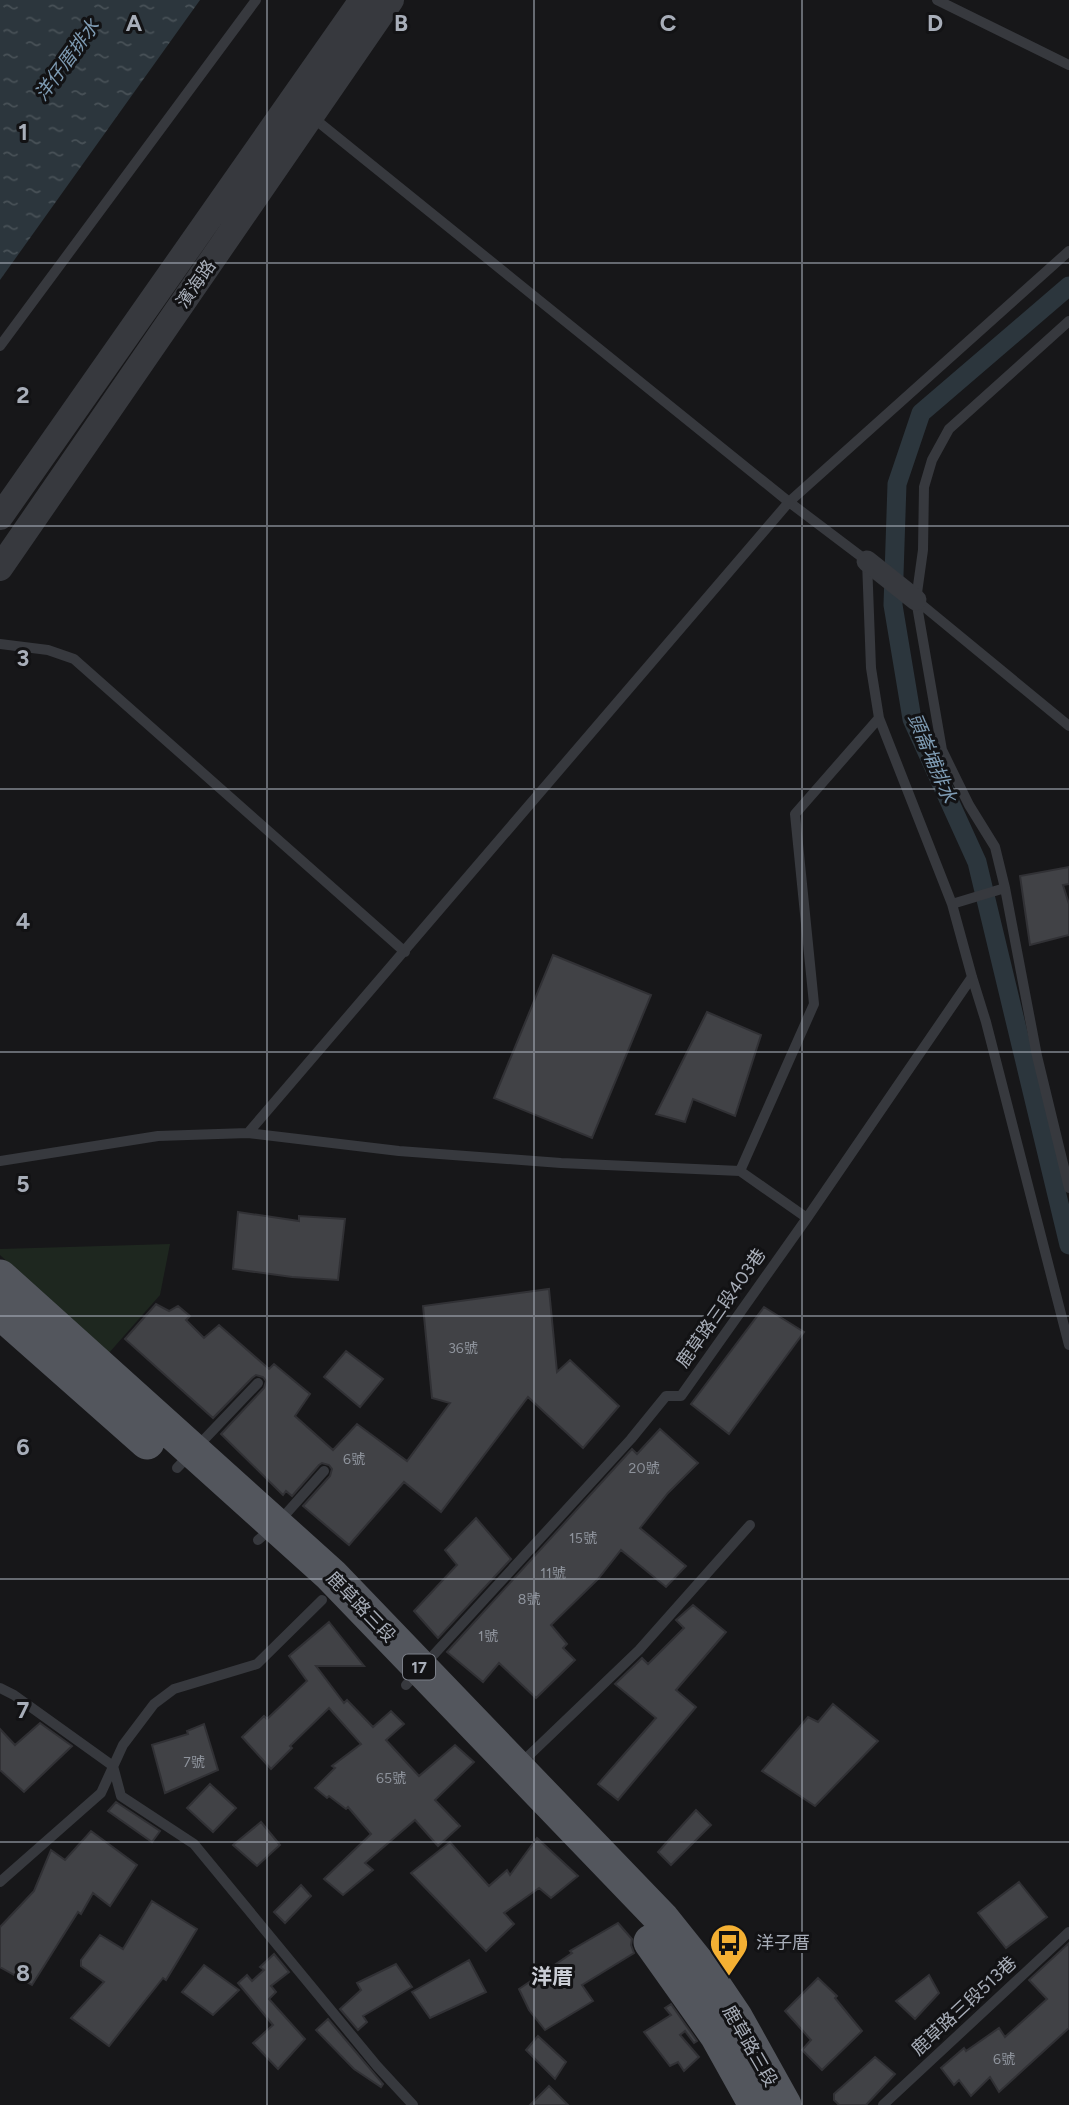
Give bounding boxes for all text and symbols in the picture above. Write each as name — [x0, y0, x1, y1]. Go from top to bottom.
text: A — [126, 9, 143, 37]
text: B — [394, 9, 408, 37]
text: C — [660, 9, 677, 37]
text: D — [927, 9, 943, 37]
water label: 洋仔厝排水 — [30, 14, 105, 105]
text: 1 — [18, 118, 28, 146]
street label: 濱海路 — [172, 256, 220, 312]
text: 2 — [16, 381, 30, 409]
text: 3 — [17, 644, 29, 672]
water label: 頭崙埔排水 — [903, 710, 962, 807]
text: 4 — [16, 907, 30, 935]
text: 5 — [16, 1170, 30, 1198]
street label: 鹿草路三段403巷 — [672, 1244, 770, 1372]
house number: 36號 — [448, 1340, 478, 1357]
text: 6 — [16, 1433, 30, 1461]
house number: 6號 — [343, 1451, 365, 1468]
house number: 20號 — [629, 1460, 659, 1477]
house number: 15號 — [569, 1530, 597, 1547]
house number: 11號 — [540, 1565, 566, 1582]
street label: 鹿草路三段 — [322, 1567, 400, 1647]
house number: 8號 — [518, 1591, 540, 1608]
house number: 1號 — [478, 1628, 498, 1645]
road number: 17 — [403, 1654, 435, 1680]
text: 7 — [17, 1696, 30, 1724]
house number: 7號 — [183, 1754, 205, 1771]
house number: 65號 — [376, 1770, 406, 1787]
bus stop icon: 洋子厝 — [708, 1922, 750, 1977]
place label: 洋子厝 — [756, 1932, 810, 1954]
street label: 鹿草路三段513巷 — [907, 1952, 1021, 2060]
text: 8 — [16, 1959, 30, 1987]
district label: 洋厝 — [531, 1964, 573, 1989]
street label: 鹿草路三段 — [718, 2002, 782, 2090]
house number: 6號 — [993, 2051, 1015, 2068]

